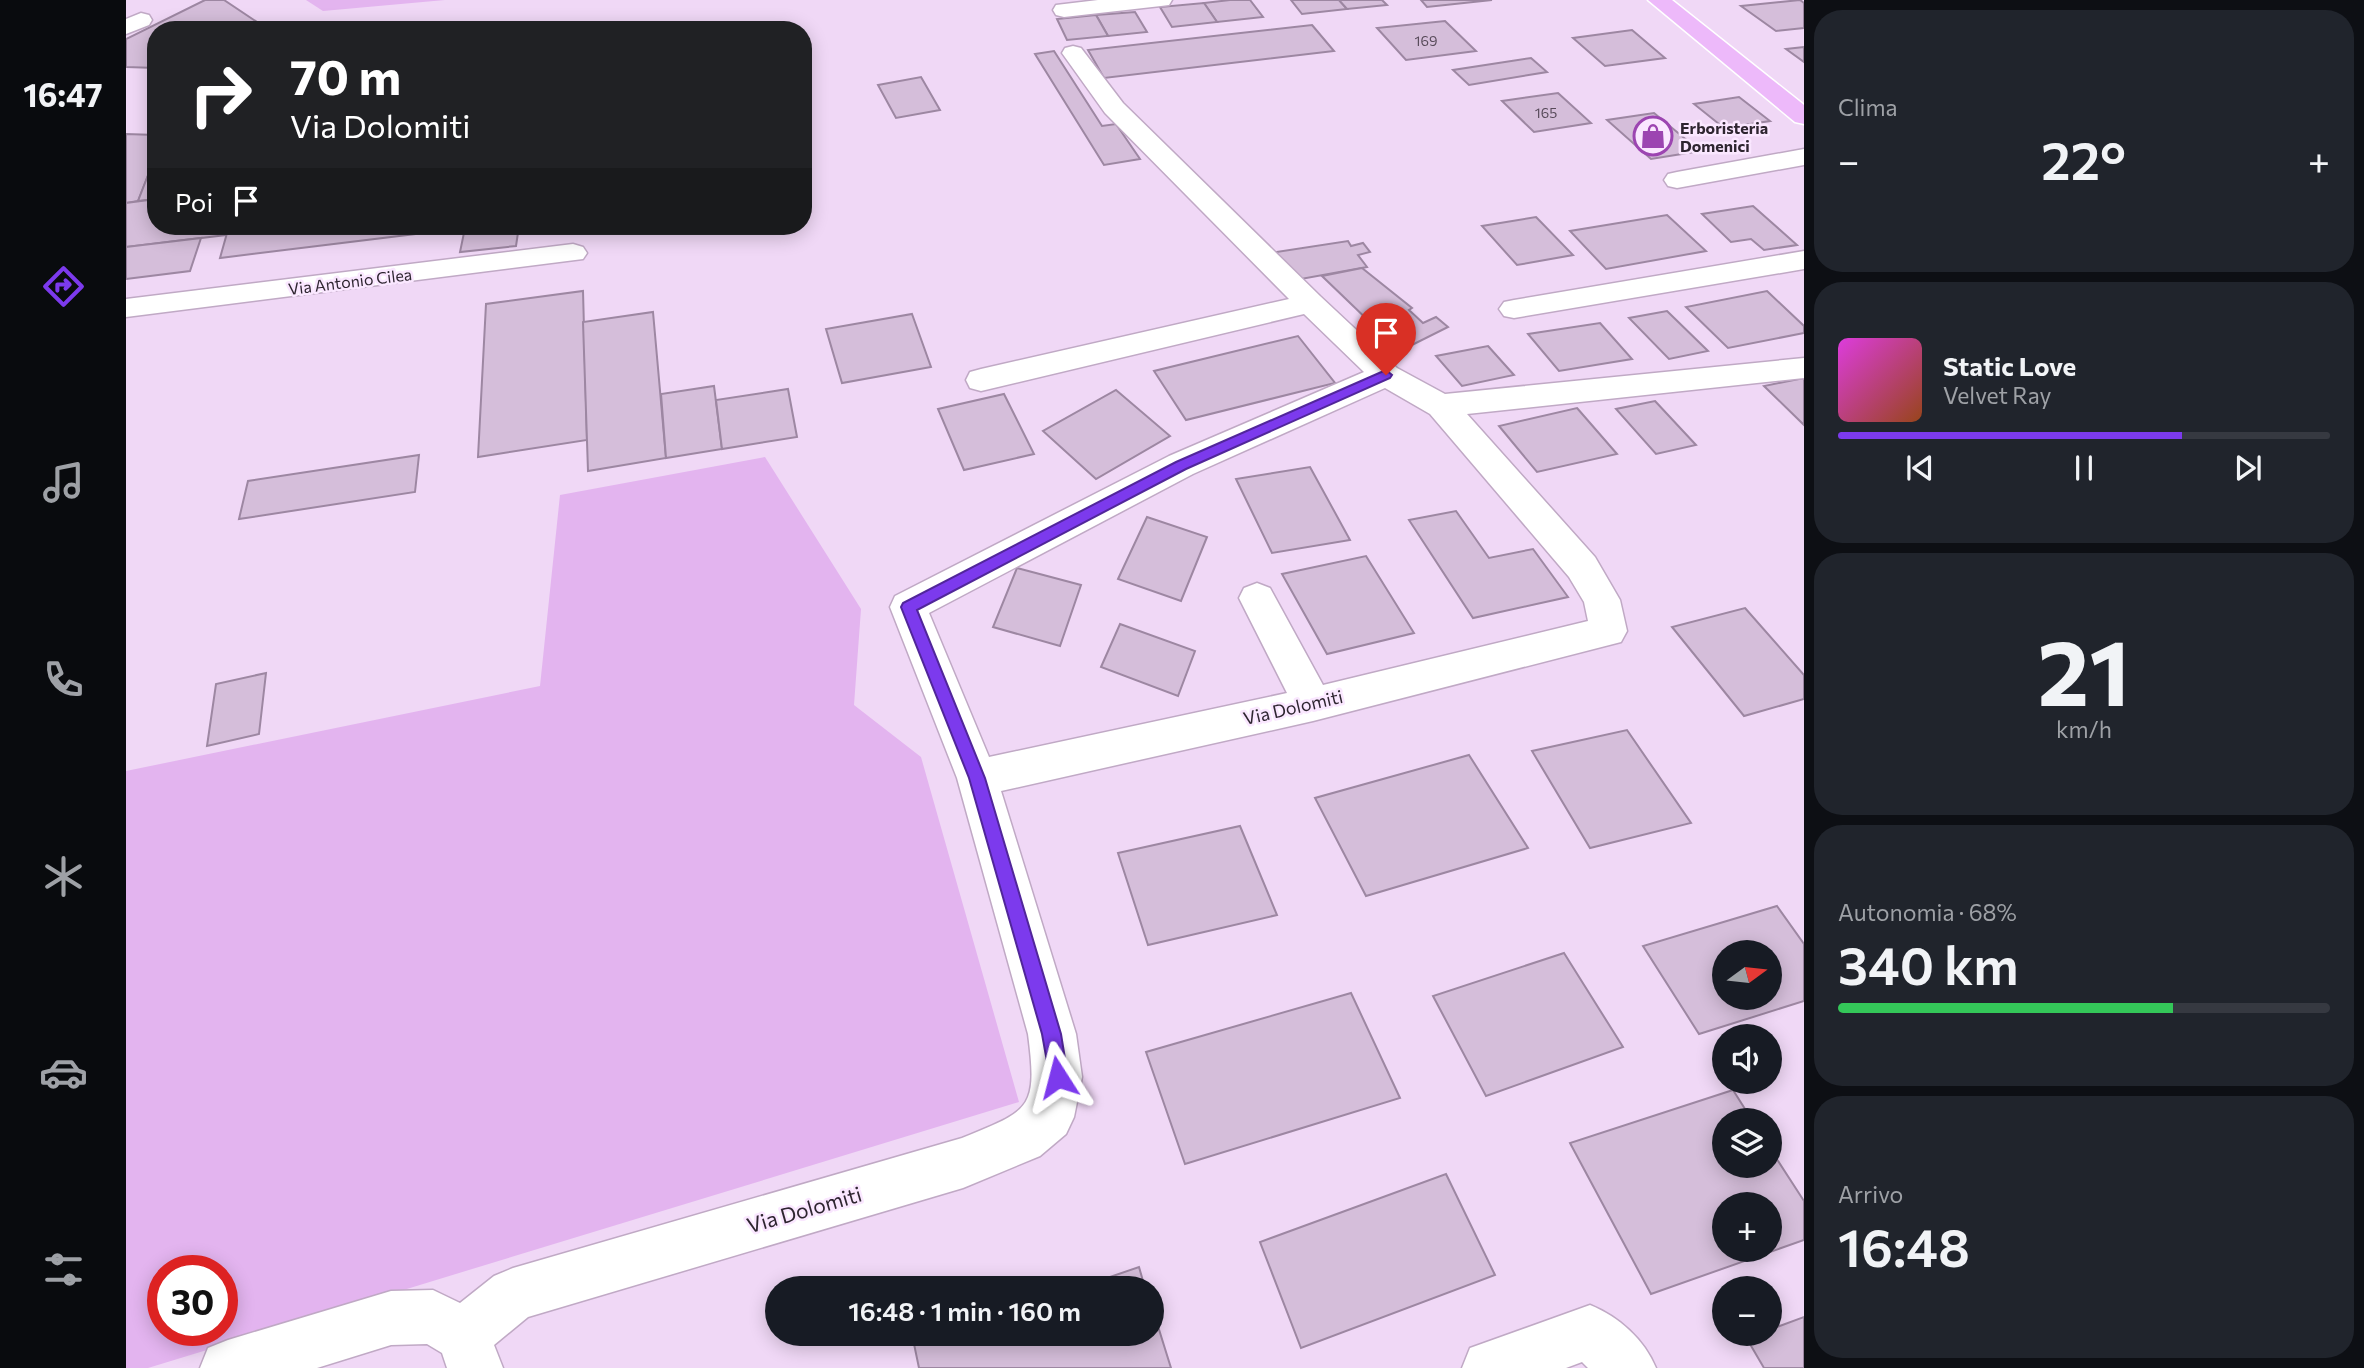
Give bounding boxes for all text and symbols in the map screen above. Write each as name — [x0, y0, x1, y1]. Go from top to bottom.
house number: 169 — [1415, 32, 1437, 49]
text: 70 m — [290, 45, 401, 105]
icon: right — [175, 49, 266, 140]
text: 16:47 — [23, 74, 103, 114]
text: Clima — [1838, 93, 1898, 121]
house number: 165 — [1535, 104, 1557, 121]
text: Via Dolomiti — [290, 105, 470, 145]
shop icon: Erboristeria Domenici — [1632, 115, 1674, 157]
place label: Erboristeria Domenici — [1680, 118, 1768, 155]
text: 22° — [2041, 127, 2126, 191]
text: − — [1838, 136, 1860, 183]
text: + — [2308, 136, 2330, 183]
icon: arrive — [227, 182, 265, 220]
text: Poi — [175, 186, 213, 217]
icon: directions — [39, 262, 88, 311]
street label: Via Antonio Cilea — [287, 264, 413, 298]
pin — [1356, 303, 1416, 375]
icon: arrive — [1367, 314, 1405, 352]
text: Static Love — [1943, 350, 2076, 381]
text: Velvet Ray — [1943, 381, 2051, 409]
icon: previous — [1901, 449, 1939, 487]
icon: pause — [2065, 449, 2103, 487]
icon: next — [2229, 449, 2267, 487]
icon: music — [39, 458, 88, 507]
text: 21 — [2038, 613, 2130, 725]
icon: phone — [39, 655, 88, 704]
street label: Via Dolomiti — [1241, 685, 1345, 729]
text: km/h — [2056, 715, 2112, 743]
icon: climate — [39, 852, 88, 901]
text: Autonomia · 68% — [1838, 898, 2017, 926]
text: 340 km — [1838, 932, 2019, 996]
north arrow — [1712, 940, 1782, 1010]
map controls — [1712, 940, 1782, 1346]
button: sound — [1712, 1024, 1782, 1094]
position arrow — [1021, 1040, 1095, 1114]
icon: car — [39, 1048, 88, 1097]
button: layers — [1712, 1108, 1782, 1178]
text: Arrivo — [1838, 1180, 1903, 1208]
street label: Via Dolomiti — [744, 1181, 864, 1237]
button: + — [1712, 1192, 1782, 1262]
text: 16:48 — [1838, 1214, 1970, 1278]
icon: filters — [39, 1245, 88, 1294]
speed limit sign: 30 — [147, 1255, 238, 1346]
button: − — [1712, 1276, 1782, 1346]
text: 16:48 · 1 min · 160 m — [848, 1295, 1081, 1326]

